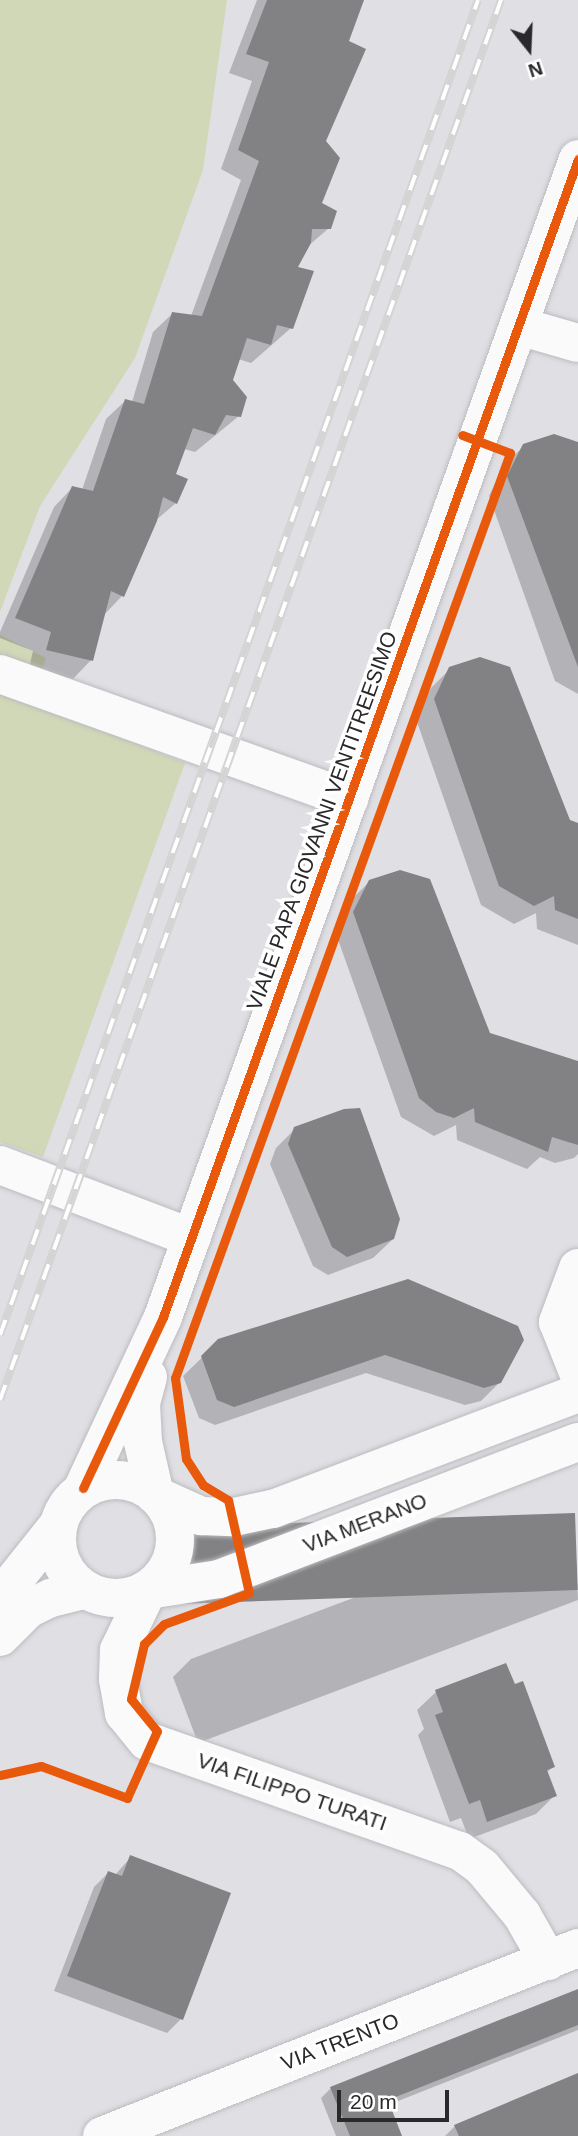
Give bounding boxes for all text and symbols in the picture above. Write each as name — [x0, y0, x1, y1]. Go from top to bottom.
north arrow — [494, 14, 564, 84]
text: N — [526, 57, 545, 82]
street label: VIALE PAPA GIOVANNI VENTITREESIMO — [241, 628, 403, 1014]
street label: VIA MERANO — [299, 1488, 431, 1558]
street label: VIA FILIPPO TURATI — [193, 1747, 391, 1837]
street label: VIA TRENTO — [277, 2008, 403, 2076]
scale bar — [340, 2076, 452, 2120]
text: 20 m — [350, 2090, 397, 2113]

